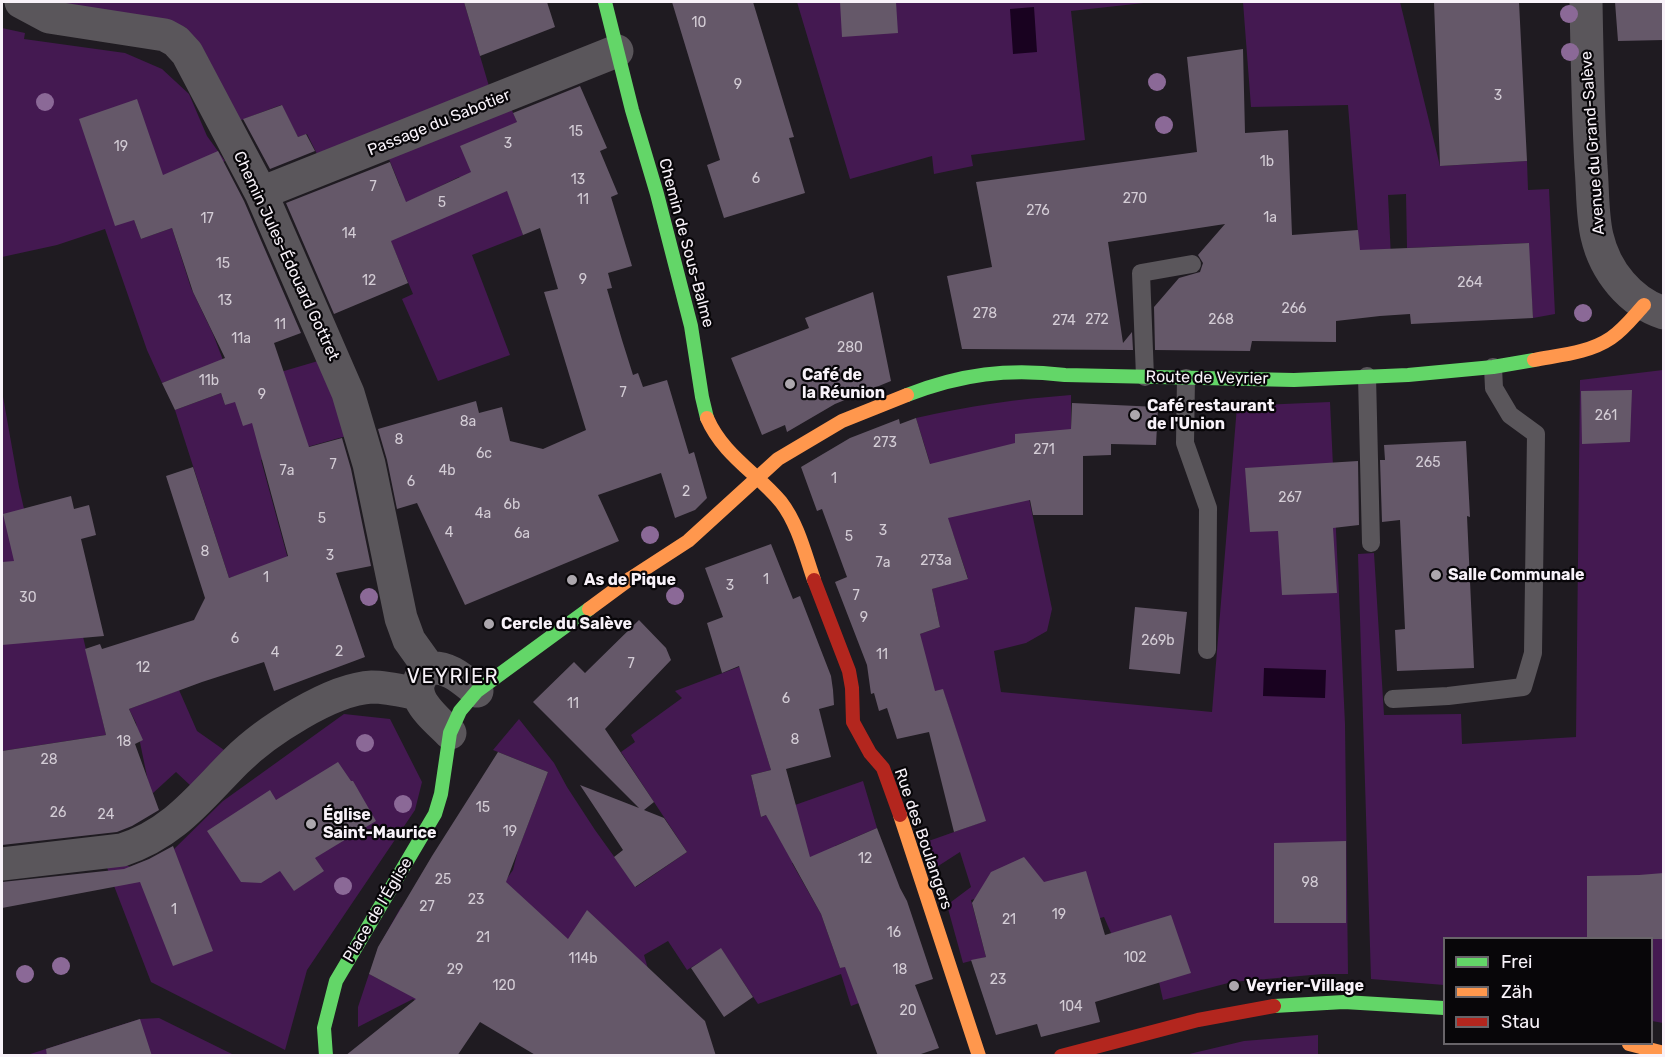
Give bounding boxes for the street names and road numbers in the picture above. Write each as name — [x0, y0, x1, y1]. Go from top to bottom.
street label: Avenue du Grand-Salève — [1577, 50, 1609, 236]
street label: Passage du Sabotier — [365, 86, 513, 160]
street label: Chemin Jules-Édouard Gottret — [229, 148, 343, 364]
street label: Chemin de Sous-Balme — [654, 156, 718, 330]
street label: Route de Veyrier — [1145, 367, 1269, 389]
street label: Rue des Boulangers — [890, 766, 956, 912]
street label: Place de l'Église — [339, 854, 417, 966]

